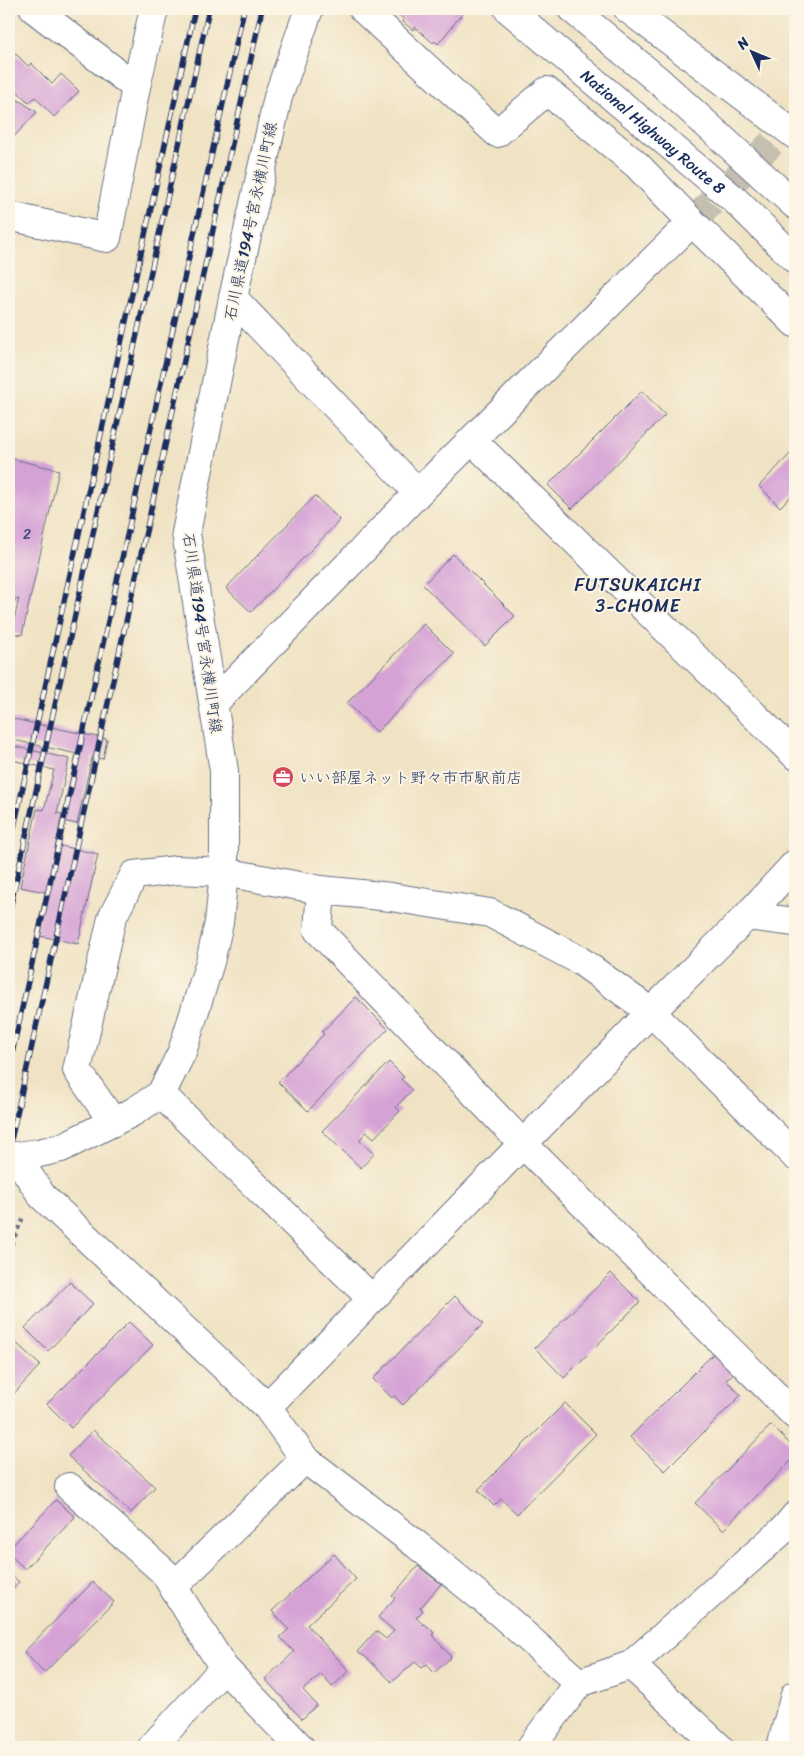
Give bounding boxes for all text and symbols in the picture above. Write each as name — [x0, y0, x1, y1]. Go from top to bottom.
north arrow — [726, 28, 776, 78]
text: N — [730, 31, 756, 56]
street label: National Highway Route 8 — [574, 62, 732, 202]
street label: 石川県道194号宮永横川町線 — [215, 119, 286, 323]
house number: 2 — [23, 522, 31, 547]
street label: 石川県道194号宮永横川町線 — [174, 531, 231, 735]
district label: FUTSUKAICHI 3-CHOME — [575, 569, 702, 622]
place label: いい部屋ネット野々市市駅前店 — [299, 763, 522, 792]
office icon: いい部屋ネット野々市市駅前店 — [271, 765, 295, 789]

